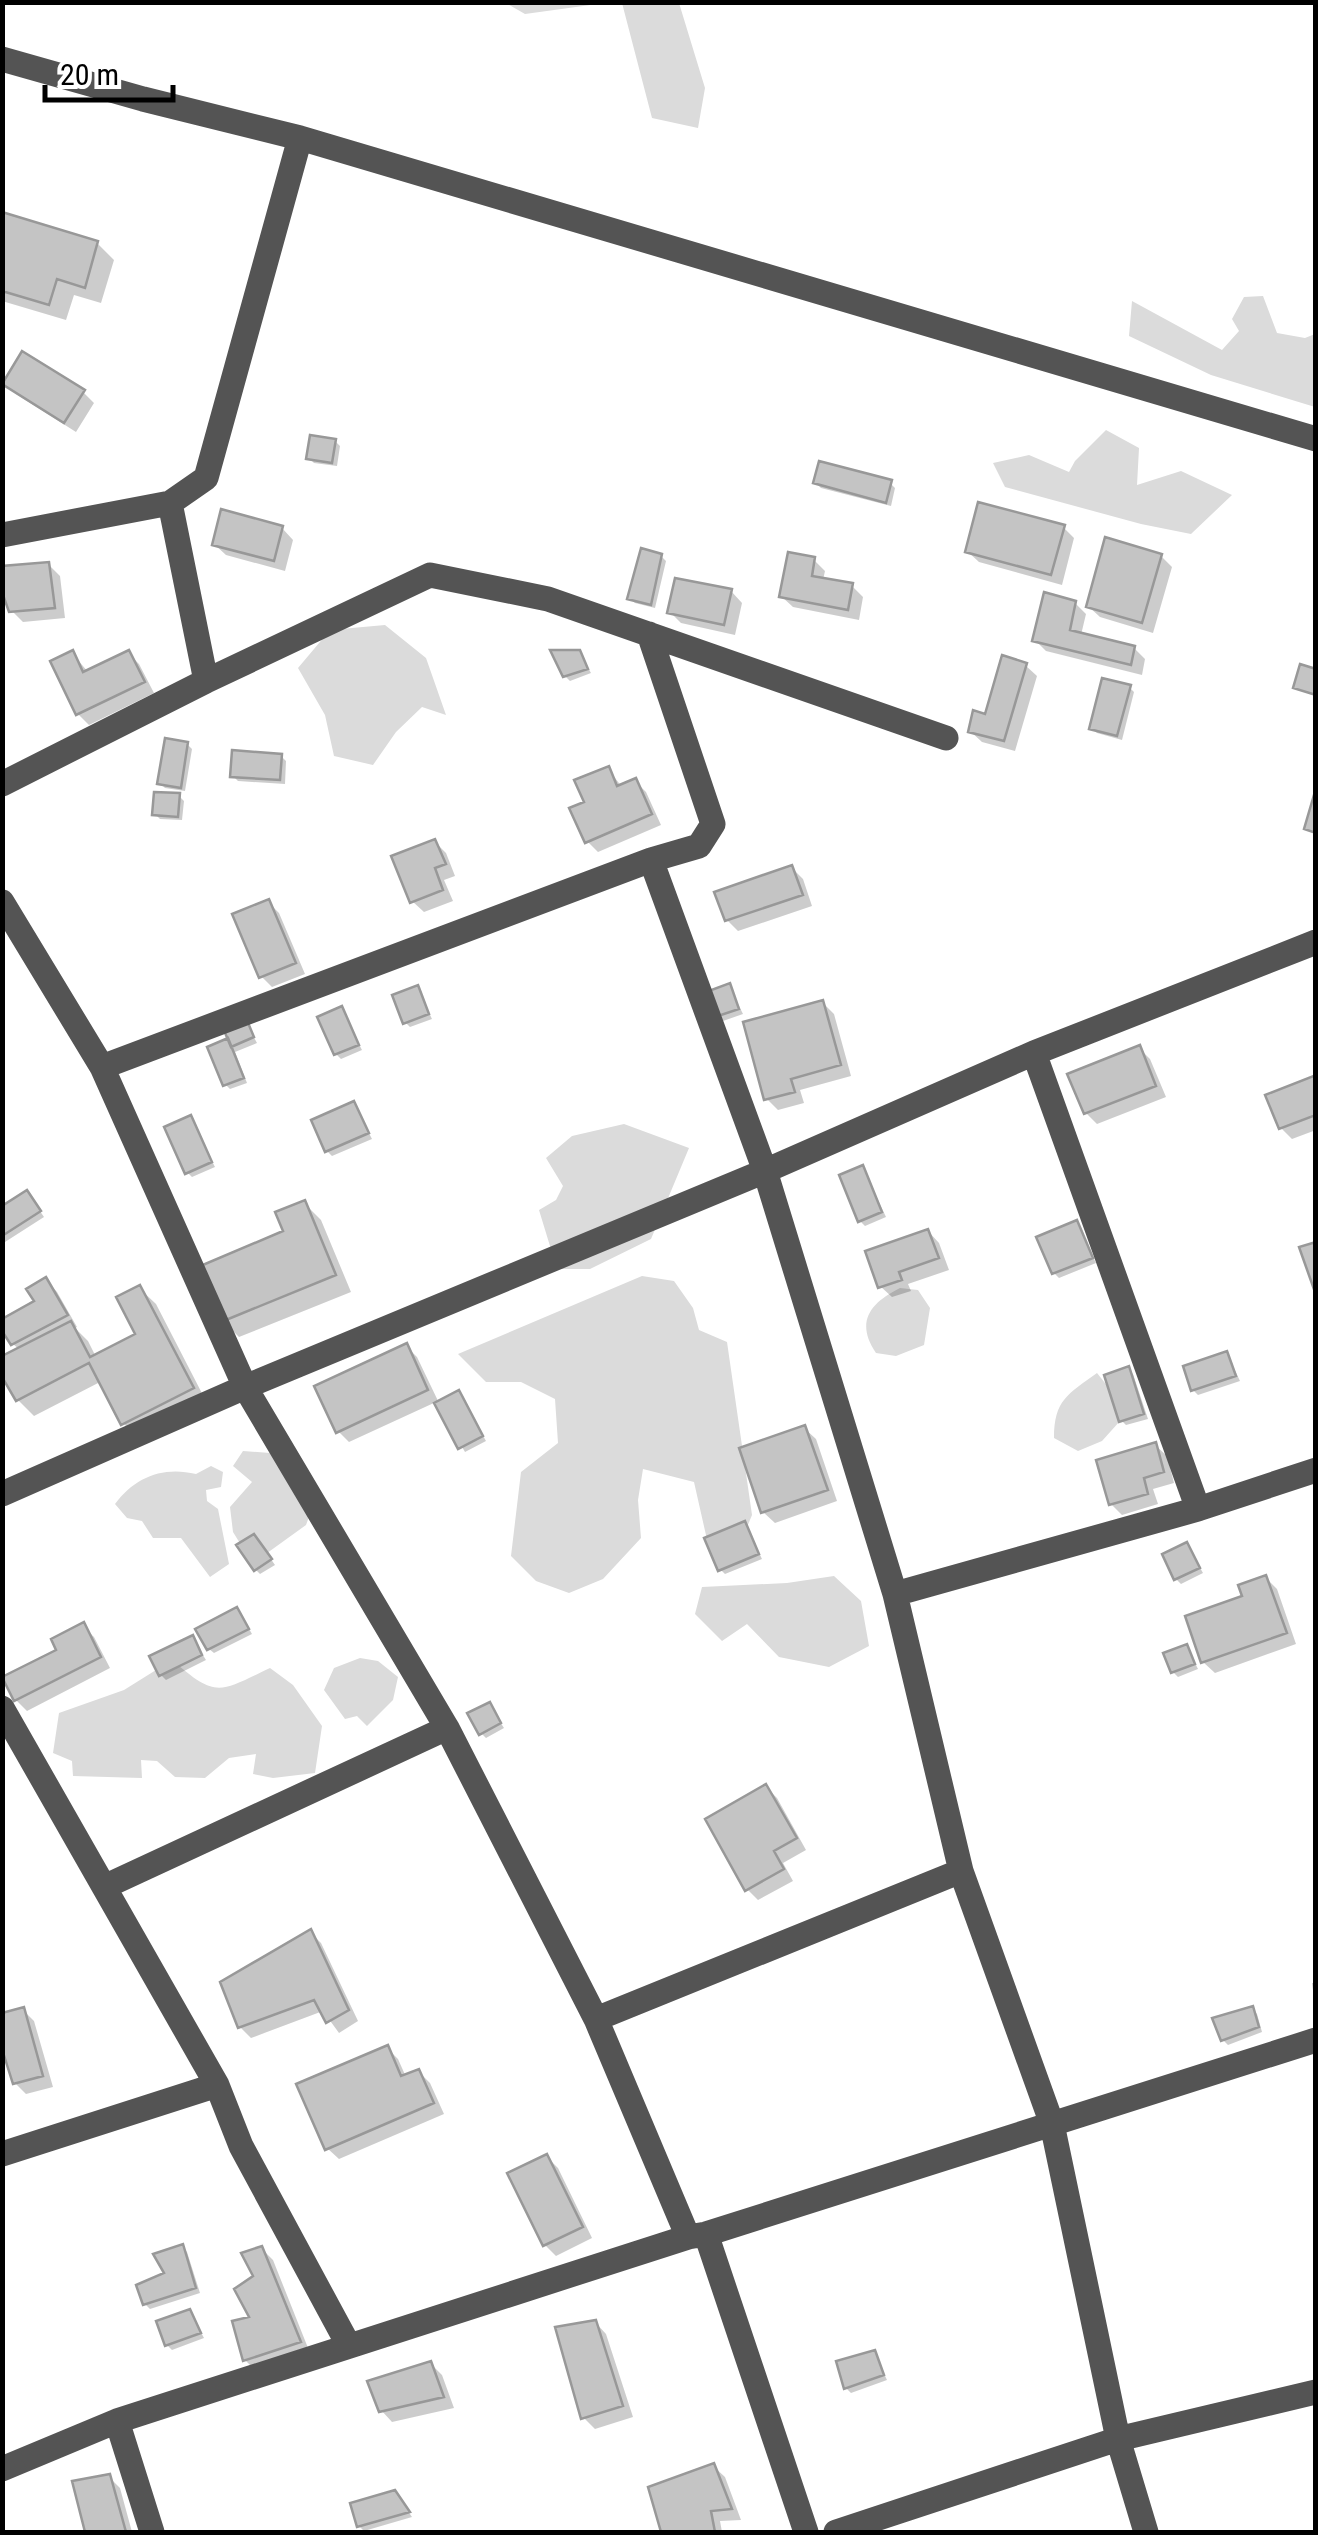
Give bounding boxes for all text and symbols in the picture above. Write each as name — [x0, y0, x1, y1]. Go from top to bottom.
scale bar — [45, 40, 172, 102]
text: 20 m — [60, 57, 119, 92]

